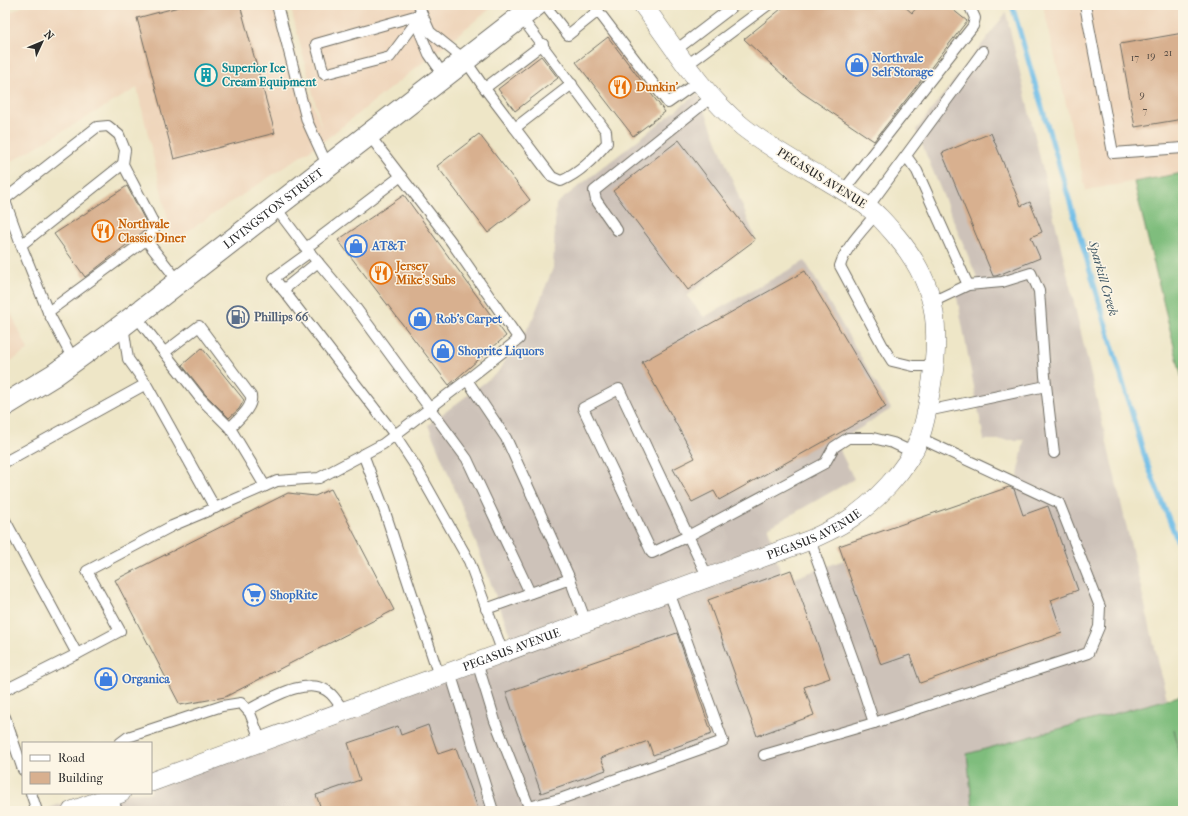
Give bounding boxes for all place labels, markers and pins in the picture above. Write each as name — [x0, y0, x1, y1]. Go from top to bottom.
place label: Northvale Self Storage — [872, 51, 933, 80]
shop icon: Northvale Self Storage — [844, 52, 870, 78]
place label: Superior Ice Cream Equipment — [222, 61, 317, 90]
building icon: Superior Ice Cream Equipment — [193, 62, 219, 88]
restaurant icon: Dunkin' — [607, 74, 633, 100]
place label: Dunkin' — [636, 80, 679, 94]
place label: Northvale Classic Diner — [118, 217, 187, 245]
restaurant icon: Northvale Classic Diner — [90, 218, 116, 244]
shop icon: AT&T — [343, 233, 369, 259]
place label: AT&T — [371, 239, 406, 253]
place label: Jersey Mike's Subs — [394, 259, 456, 287]
restaurant icon: Jersey Mike's Subs — [368, 260, 394, 286]
fuel station icon: Phillips 66 — [225, 304, 251, 330]
shop icon: Rob's Carpet — [407, 306, 433, 332]
place label: Phillips 66 — [254, 310, 309, 325]
place label: Rob's Carpet — [436, 312, 503, 327]
shop icon: Shoprite Liquors — [430, 338, 456, 364]
place label: Shoprite Liquors — [458, 344, 544, 359]
supermarket icon: ShopRite — [241, 582, 267, 608]
place label: ShopRite — [270, 588, 318, 603]
shop icon: Organica — [93, 666, 119, 692]
place label: Organica — [122, 672, 170, 687]

